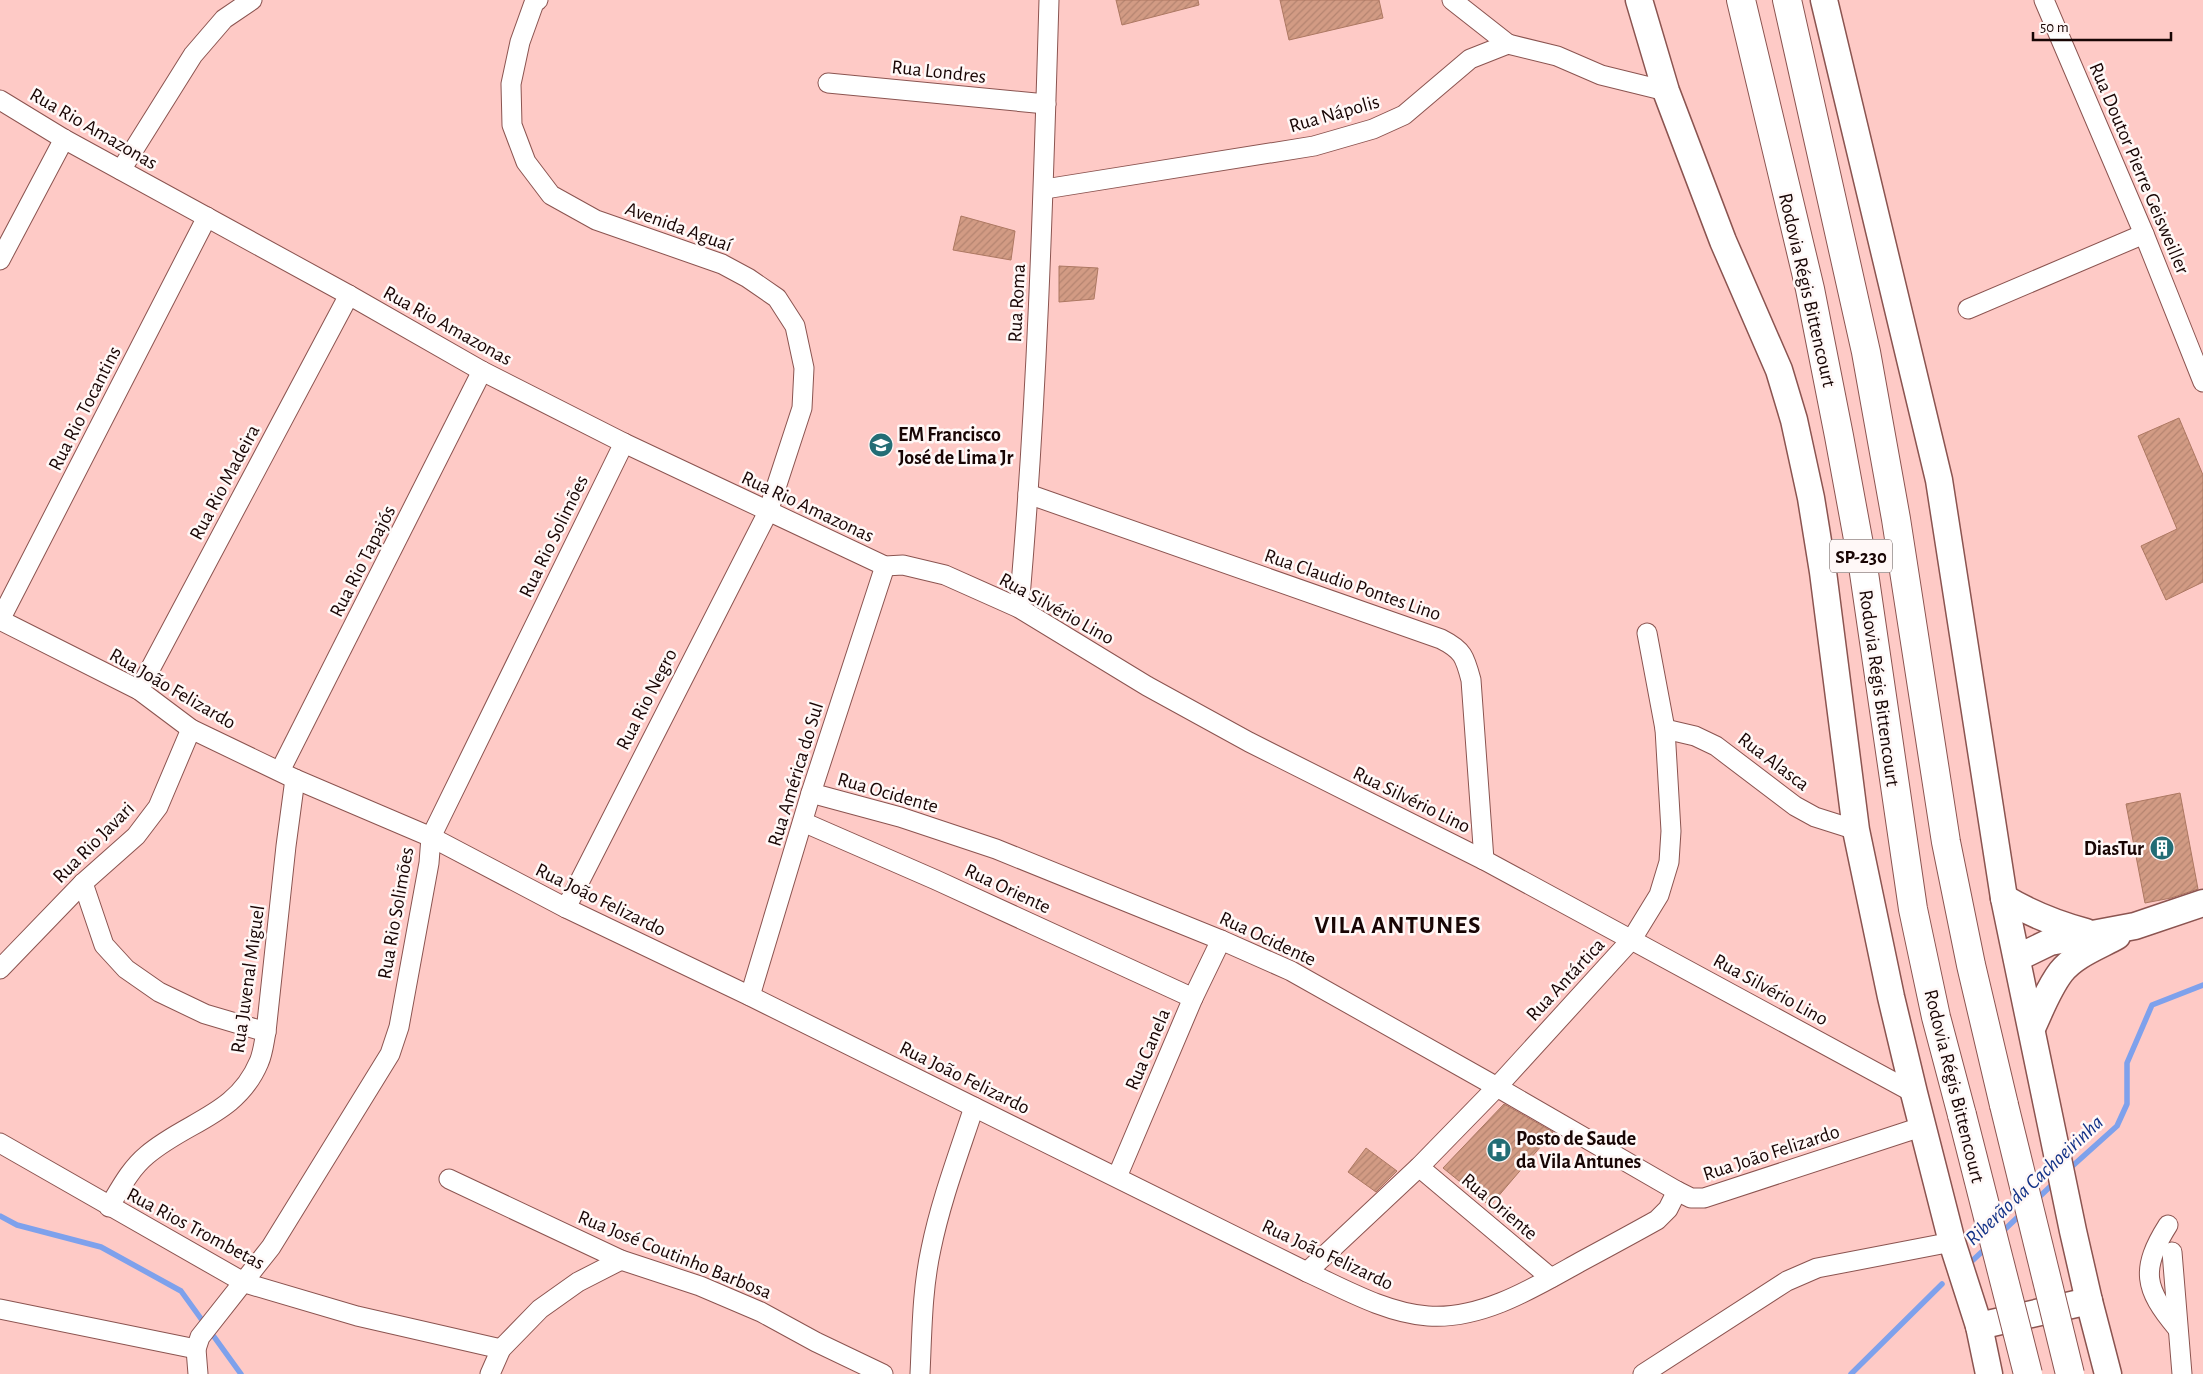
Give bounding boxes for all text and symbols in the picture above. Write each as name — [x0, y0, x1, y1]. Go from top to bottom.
scale bar — [2033, 10, 2170, 42]
text: 50 m — [2040, 20, 2069, 35]
street label: Rua Londres — [891, 57, 987, 87]
street label: Rua Doutor Pierre Geisweiller — [2085, 60, 2193, 278]
street label: Rua Rio Amazonas — [26, 84, 161, 173]
street label: Rua Nápolis — [1287, 92, 1382, 136]
street label: Rodovia Régis Bittencourt — [1775, 191, 1839, 390]
street label: Avenida Aguaí — [623, 198, 735, 256]
street label: Rua Roma — [1005, 263, 1029, 343]
street label: Rua Rio Amazonas — [380, 282, 515, 369]
street label: Rua Rio Tocantins — [45, 343, 125, 474]
street label: Rua Rio Madeira — [186, 422, 264, 543]
place label: EM Francisco José de Lima Jr — [898, 425, 1014, 468]
school or university icon: EM Francisco José de Lima Jr — [868, 432, 894, 458]
street label: Rua Rio Amazonas — [738, 467, 877, 546]
street label: Rua Rio Solimões — [516, 472, 592, 601]
street label: Rua Rio Tapajós — [326, 502, 400, 620]
road number: SP-230 — [1830, 540, 1892, 572]
street label: Rua Claudio Pontes Lino — [1262, 545, 1444, 625]
street label: Rua Silvério Lino — [996, 569, 1117, 649]
street label: Rodovia Régis Bittencourt — [1855, 588, 1903, 788]
street label: Rua João Felizardo — [106, 645, 239, 733]
street label: Rua Rio Negro — [613, 646, 681, 753]
street label: Rua América do Sul — [765, 700, 827, 849]
street label: Rua Alasca — [1734, 729, 1813, 795]
street label: Rua Silvério Lino — [1350, 763, 1473, 837]
street label: Rua Ocidente — [835, 769, 940, 817]
street label: Rua Rio Javari — [49, 798, 138, 887]
building icon: DiasTur — [2149, 835, 2175, 861]
place label: DiasTur — [2084, 839, 2144, 859]
street label: Rua Rio Solimões — [375, 846, 417, 981]
street label: Rua João Felizardo — [532, 860, 669, 940]
street label: Rua Oriente — [962, 860, 1054, 917]
street label: Rua Juvenal Miguel — [228, 904, 268, 1054]
street label: Rua Ocidente — [1216, 908, 1319, 970]
district label: VILA ANTUNES — [1315, 913, 1481, 938]
street label: Rua Antártica — [1523, 934, 1609, 1025]
street label: Rua Silvério Lino — [1710, 950, 1831, 1030]
street label: Rodovia Régis Bittencourt — [1920, 987, 1988, 1186]
street label: Rua Canela — [1122, 1006, 1174, 1093]
street label: Rua João Felizardo — [896, 1038, 1033, 1118]
water label: Riberão da Cachoeirinha — [1961, 1111, 2107, 1249]
street label: Rua João Felizardo — [1701, 1121, 1842, 1184]
place label: Posto de Saude da Vila Antunes — [1516, 1129, 1642, 1172]
hospital icon: Posto de Saude da Vila Antunes — [1486, 1137, 1512, 1163]
street label: Rua Oriente — [1458, 1169, 1541, 1244]
street label: Rua Rios Trombetas — [123, 1184, 268, 1274]
street label: Rua José Coutinho Barbosa — [575, 1207, 774, 1303]
street label: Rua João Felizardo — [1259, 1216, 1396, 1294]

